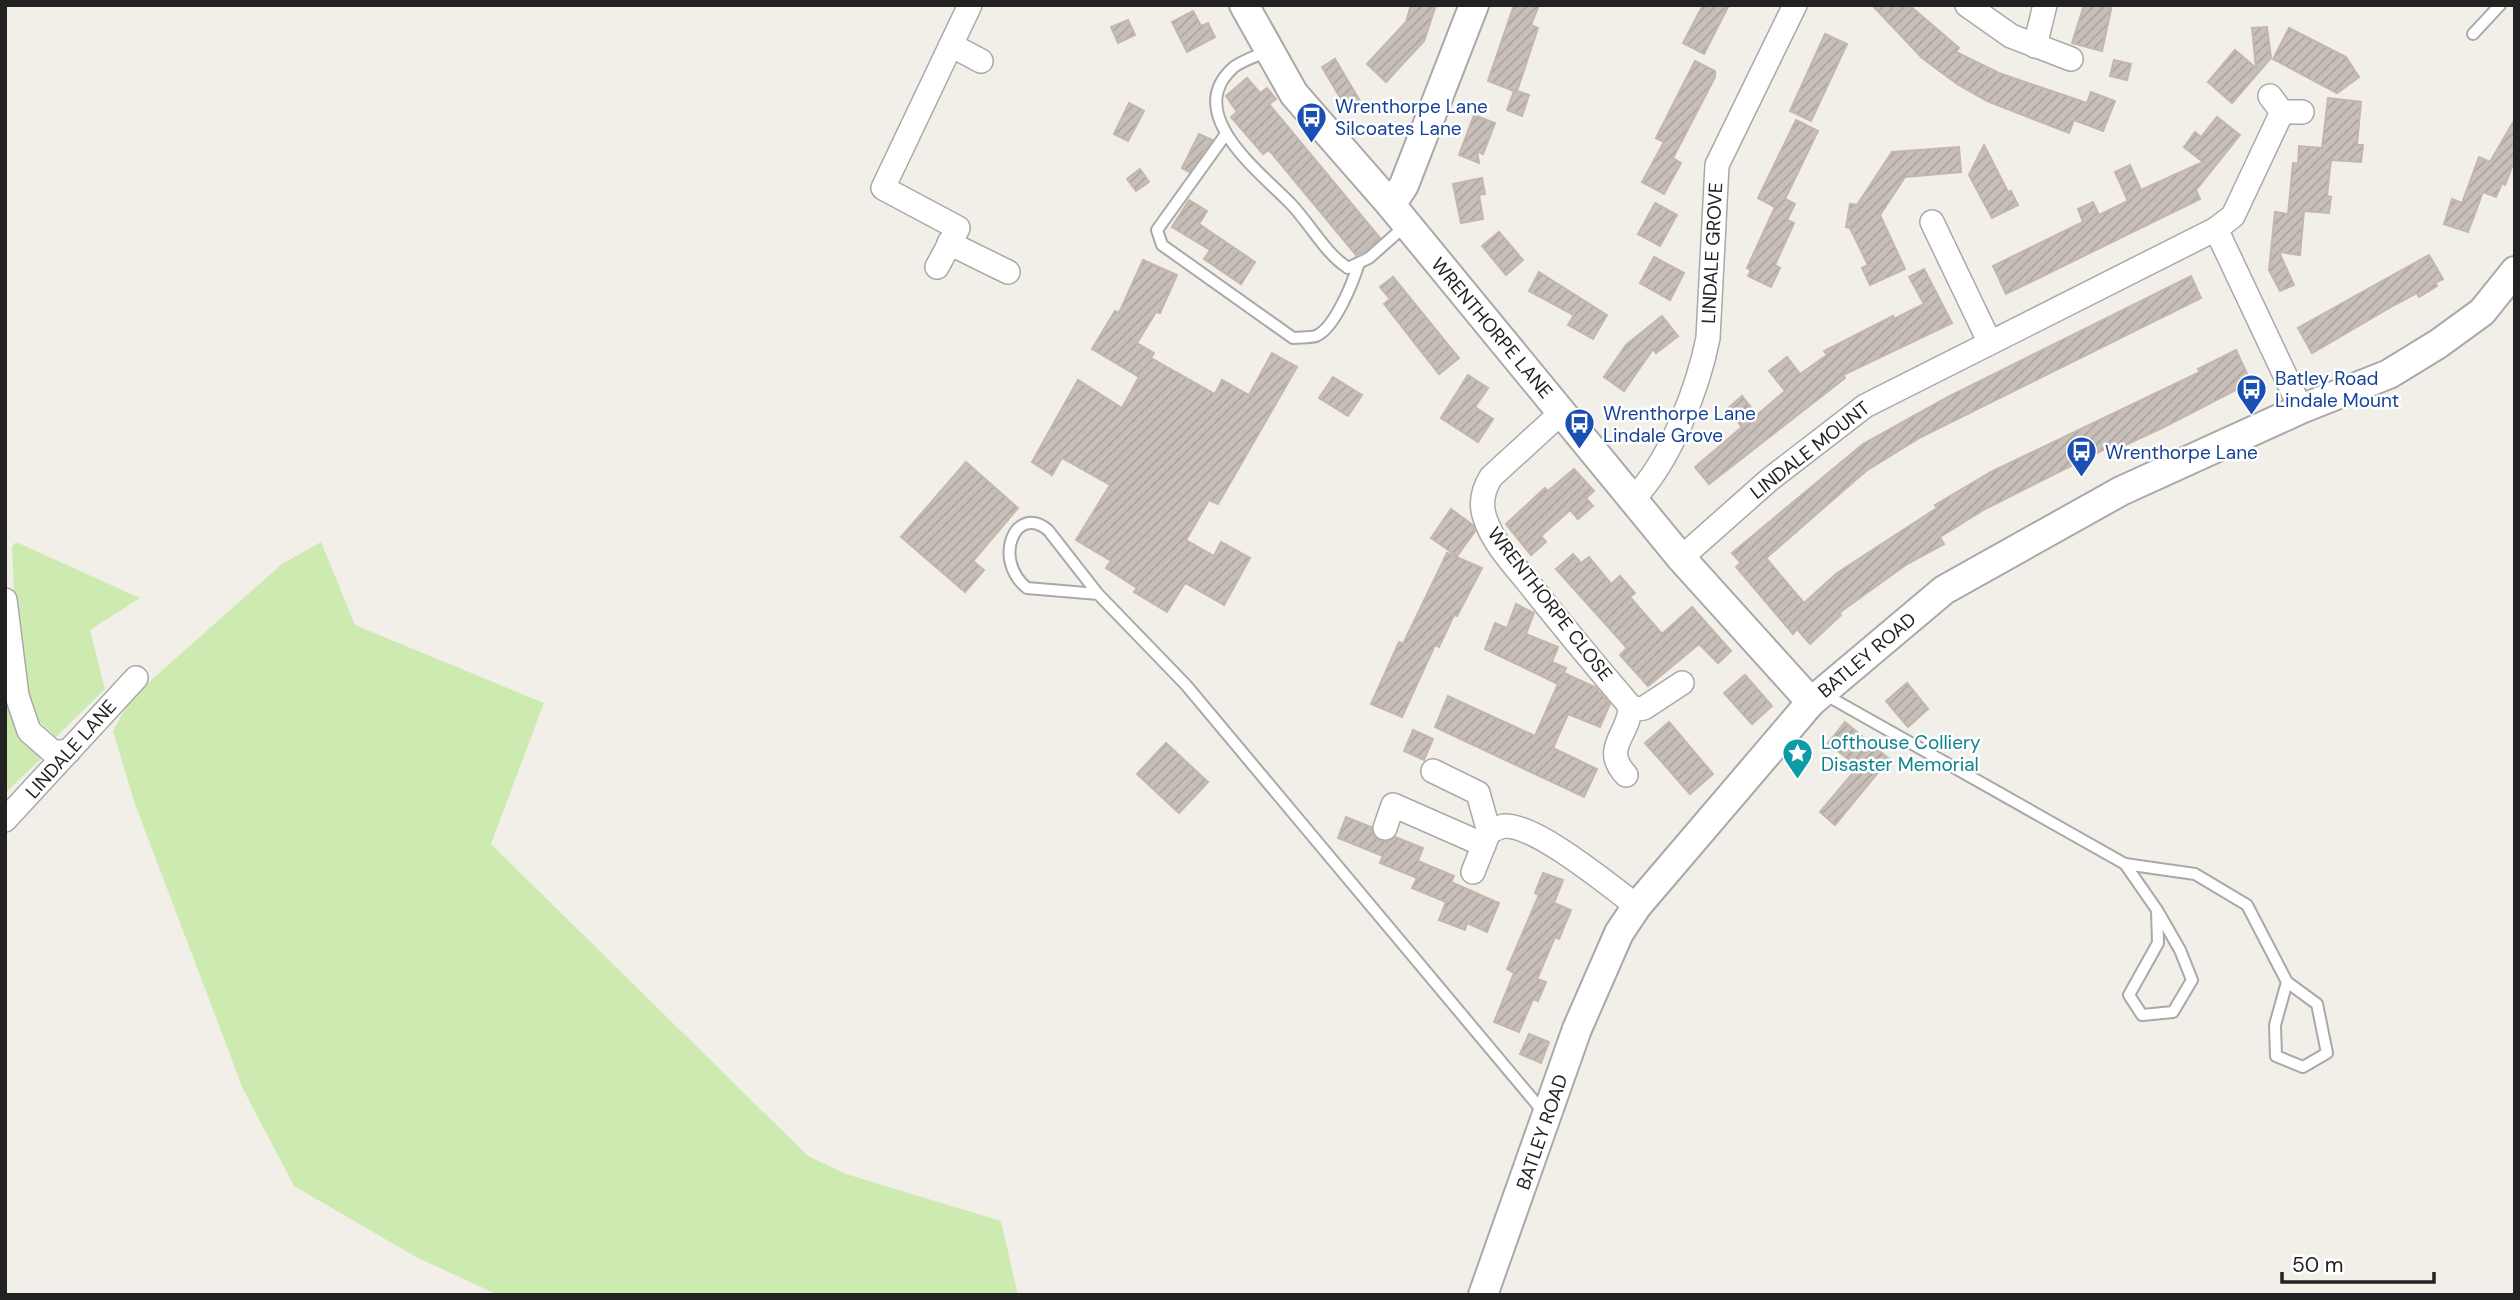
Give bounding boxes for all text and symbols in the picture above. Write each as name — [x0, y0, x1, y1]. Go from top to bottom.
place label: Wrenthorpe Lane Silcoates Lane — [1335, 94, 1488, 141]
bus stop icon: Wrenthorpe Lane Silcoates Lane — [1295, 100, 1329, 144]
street label: LINDALE GROVE — [1696, 182, 1728, 324]
street label: WRENTHORPE LANE — [1426, 252, 1558, 404]
place label: Batley Road Lindale Mount — [2275, 366, 2399, 413]
bus stop icon: Batley Road Lindale Mount — [2235, 372, 2269, 416]
street label: LINDALE MOUNT — [1745, 395, 1875, 505]
place label: Wrenthorpe Lane Lindale Grove — [1603, 401, 1756, 448]
bus stop icon: Wrenthorpe Lane Lindale Grove — [1563, 407, 1597, 451]
bus stop icon: Wrenthorpe Lane — [2065, 435, 2099, 479]
place label: Wrenthorpe Lane — [2105, 440, 2258, 465]
street label: WRENTHORPE CLOSE — [1482, 522, 1618, 686]
street label: BATLEY ROAD — [1813, 607, 1921, 703]
street label: LINDALE LANE — [20, 694, 122, 804]
place label: Lofthouse Colliery Disaster Memorial — [1821, 730, 1981, 777]
place icon: Lofthouse Colliery Disaster Memorial — [1781, 736, 1815, 780]
street label: BATLEY ROAD — [1511, 1071, 1573, 1193]
scale bar — [2282, 1240, 2434, 1284]
text: 50 m — [2292, 1251, 2343, 1279]

